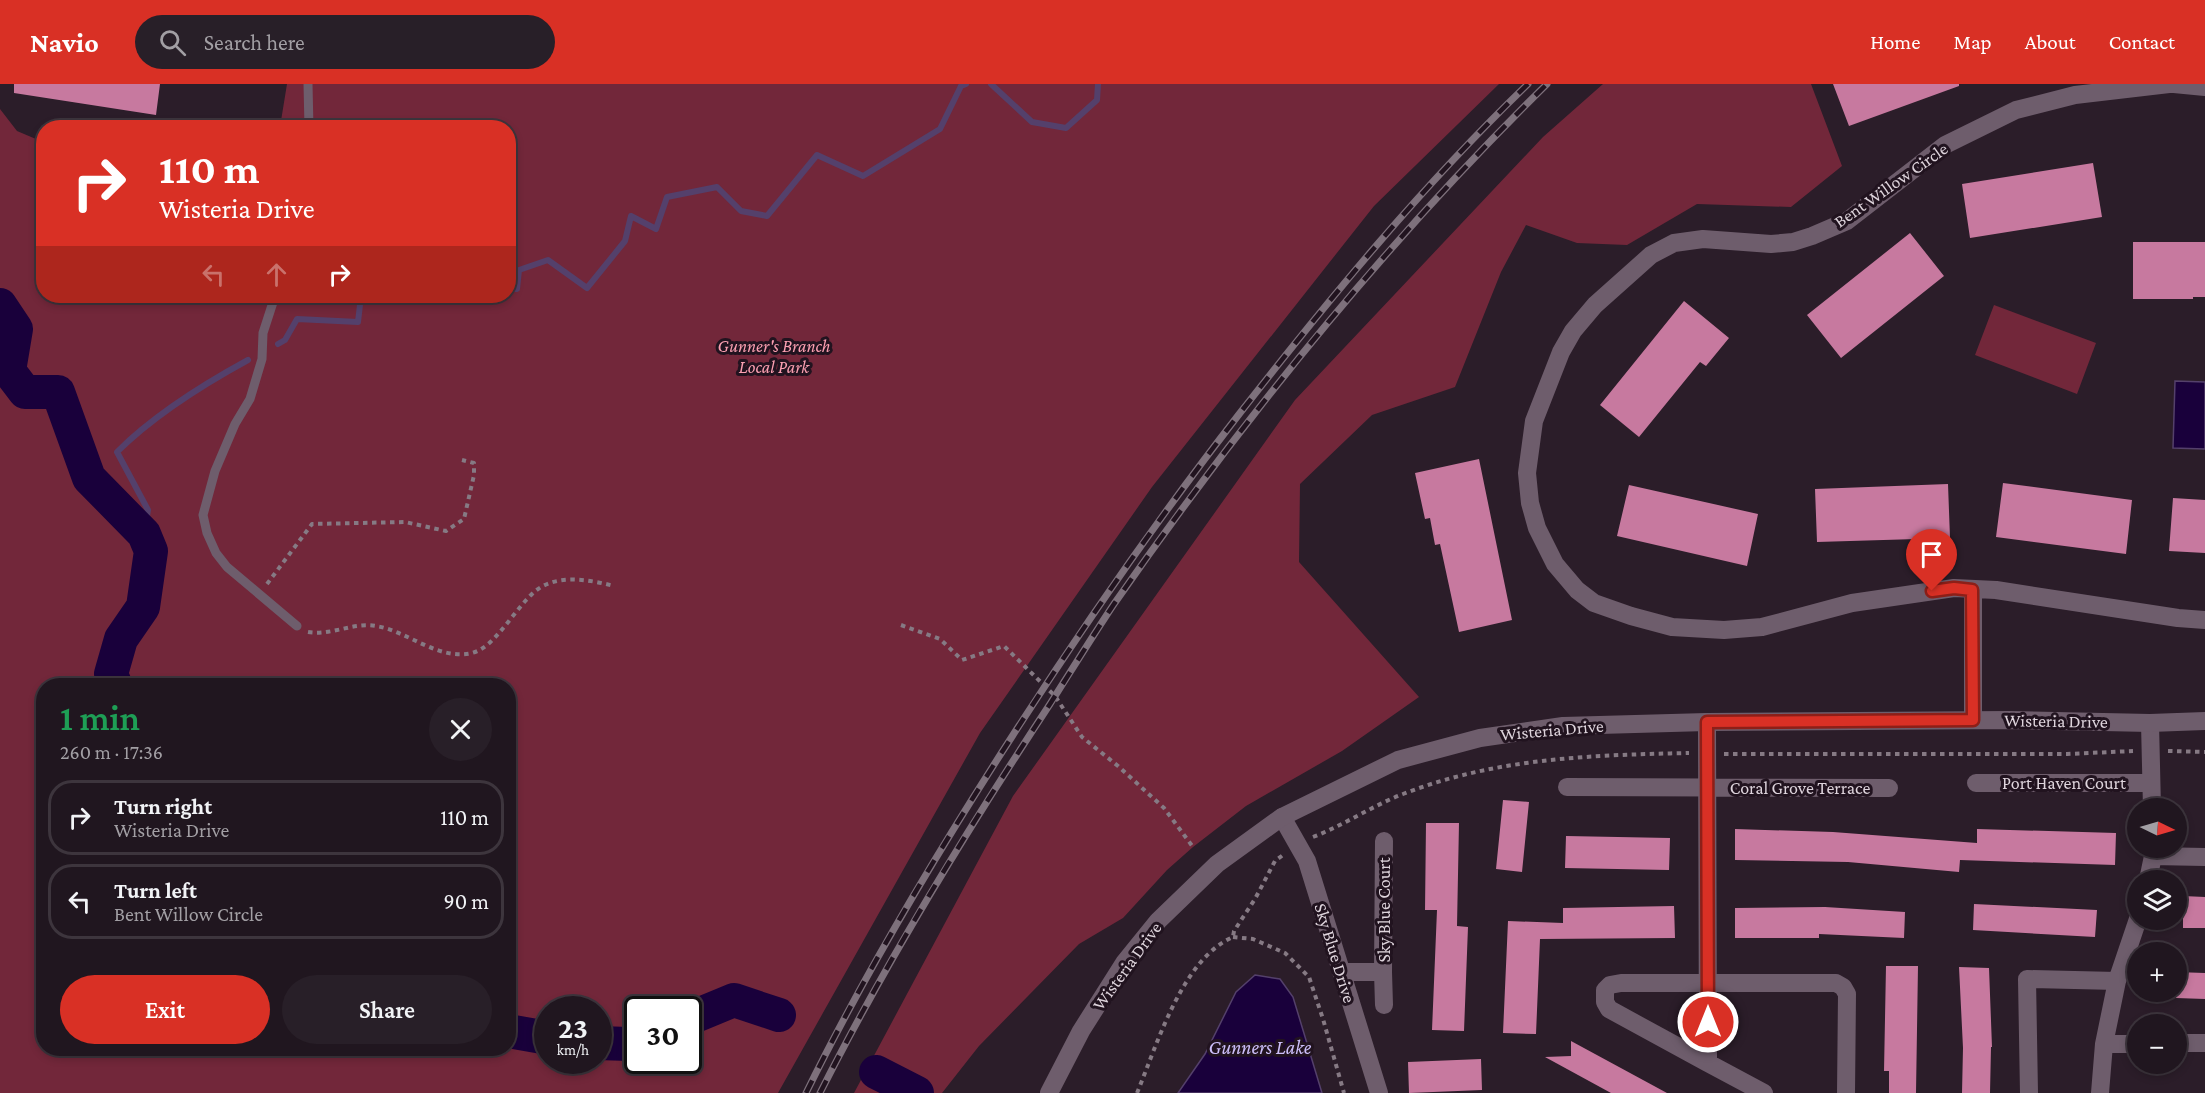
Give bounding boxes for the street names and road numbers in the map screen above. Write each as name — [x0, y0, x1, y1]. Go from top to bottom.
street label: Bent Willow Circle — [1830, 138, 1952, 232]
street label: Wisteria Drive — [2004, 710, 2108, 732]
street label: Wisteria Drive — [1499, 716, 1605, 744]
street label: Port Haven Court — [2002, 773, 2127, 793]
street label: Coral Grove Terrace — [1730, 778, 1870, 798]
street label: Sky Blue Court — [1374, 856, 1394, 963]
street label: Sky Blue Drive — [1310, 901, 1360, 1005]
street label: Wisteria Drive — [1088, 918, 1166, 1014]

